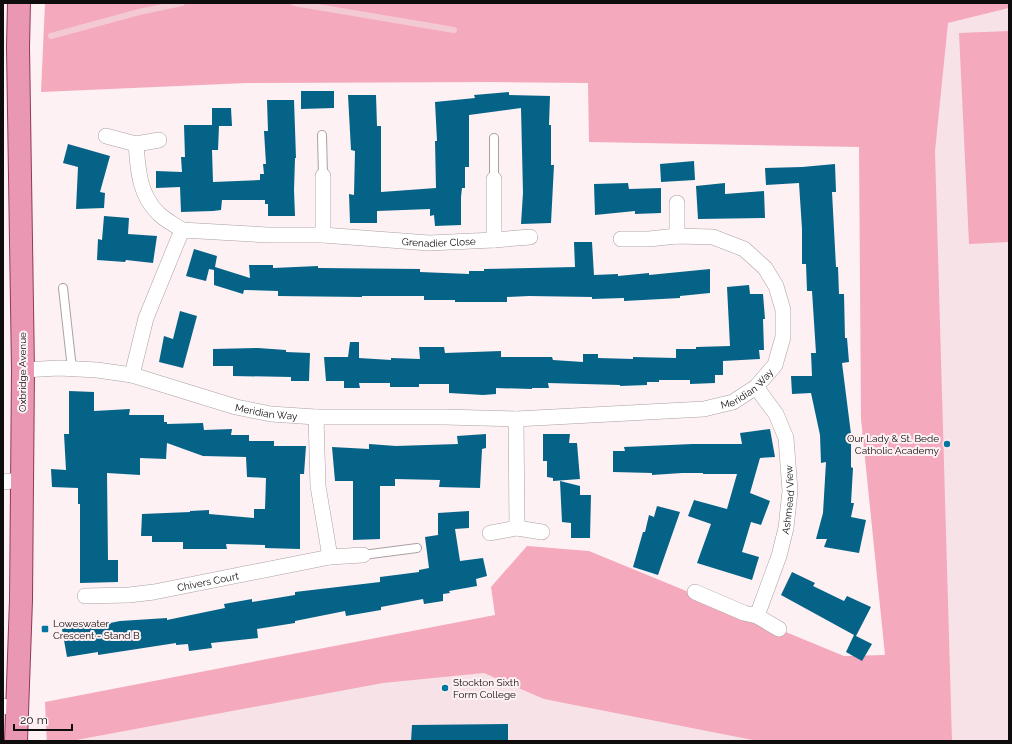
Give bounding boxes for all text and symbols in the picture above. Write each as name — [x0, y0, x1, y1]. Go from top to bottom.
street label: Grenadier Close — [401, 235, 476, 249]
street label: Oxbridge Avenue — [17, 332, 28, 412]
street label: Meridian Way — [719, 366, 775, 410]
street label: Meridian Way — [234, 401, 298, 421]
place label: Our Lady & St. Bede Catholic Academy — [847, 433, 940, 456]
marker: Our Lady & St. Bede Catholic Academy — [942, 439, 952, 449]
street label: Ashmead View — [779, 465, 796, 535]
street label: Chivers Court — [176, 570, 240, 593]
place label: Loweswater Crescent - Stand B — [53, 618, 140, 641]
marker: Loweswater Crescent - Stand B — [40, 624, 50, 634]
place label: Stockton Sixth Form College — [453, 677, 519, 700]
marker: Stockton Sixth Form College — [440, 683, 450, 693]
scale bar — [14, 706, 72, 732]
text: 20 m — [20, 713, 48, 727]

